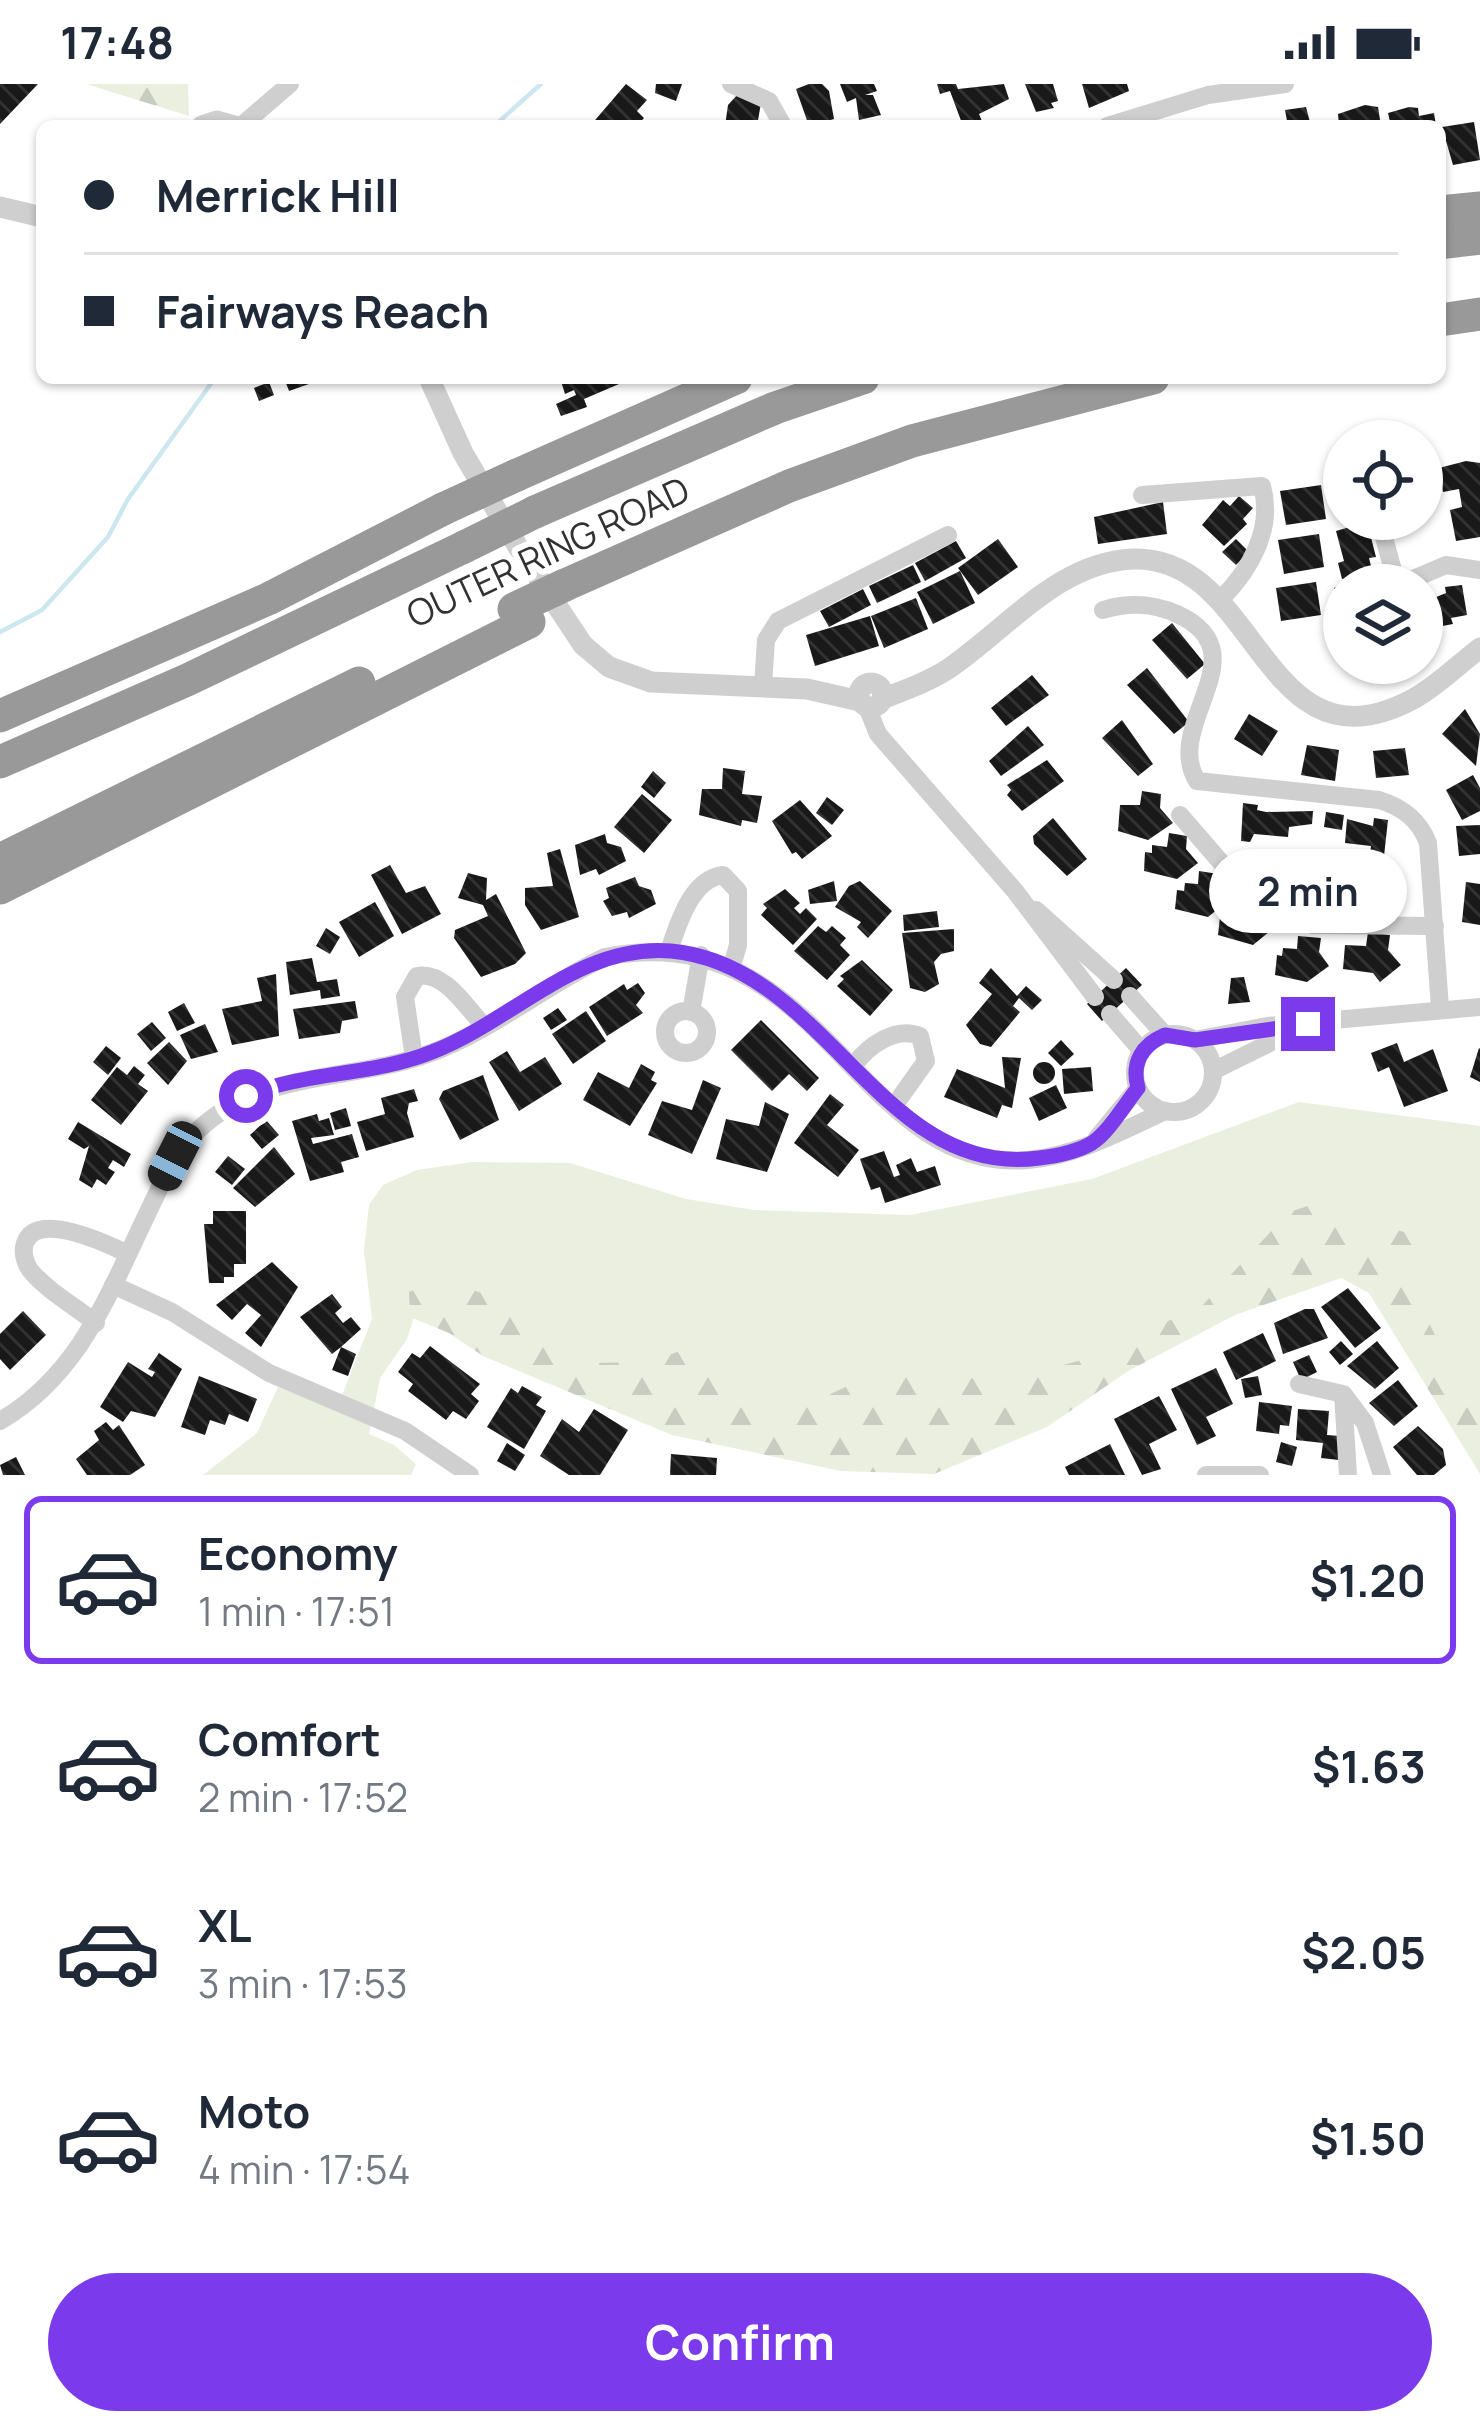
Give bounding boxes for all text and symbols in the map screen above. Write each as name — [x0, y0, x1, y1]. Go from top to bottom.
text: 17:48 — [60, 11, 174, 73]
text: Merrick Hill — [156, 164, 400, 226]
text: Fairways Reach — [156, 280, 489, 342]
map controls — [1323, 420, 1443, 684]
button: locate — [1323, 420, 1443, 540]
street label: OUTER RING ROAD — [399, 465, 697, 639]
button: layers — [1323, 564, 1443, 684]
callout: 2 min — [1209, 850, 1407, 934]
text: 2 min — [1257, 864, 1359, 918]
route end — [1281, 997, 1335, 1051]
route start — [219, 1069, 273, 1123]
car — [143, 1116, 207, 1196]
text: Economy — [198, 1522, 398, 1584]
icon: car — [54, 1526, 162, 1634]
text: $1.20 — [1310, 1549, 1426, 1611]
text: 1 min · 17:51 — [198, 1584, 395, 1638]
text: Comfort — [198, 1708, 381, 1770]
icon: car — [54, 1712, 162, 1820]
text: $1.63 — [1312, 1735, 1426, 1797]
text: 2 min · 17:52 — [198, 1770, 408, 1824]
text: XL — [198, 1894, 252, 1956]
icon: car — [54, 1898, 162, 2006]
text: $2.05 — [1301, 1921, 1426, 1983]
text: 3 min · 17:53 — [198, 1956, 408, 2010]
text: Moto — [198, 2080, 310, 2142]
icon: car — [54, 2084, 162, 2192]
text: $1.50 — [1310, 2107, 1426, 2169]
text: 4 min · 17:54 — [198, 2142, 411, 2196]
button: Confirm — [48, 2273, 1432, 2411]

